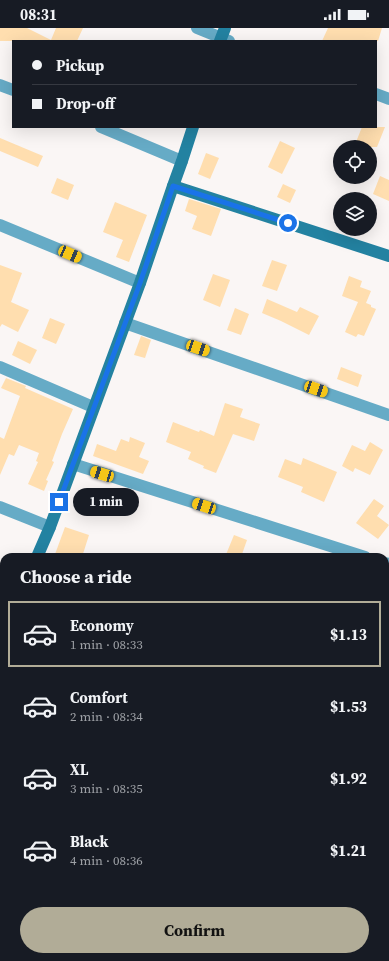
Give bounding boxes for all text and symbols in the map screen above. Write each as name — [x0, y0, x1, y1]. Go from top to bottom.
text: 08:31 — [20, 4, 57, 25]
text: Pickup — [56, 55, 104, 76]
text: Drop-off — [56, 93, 115, 114]
map controls — [333, 140, 377, 236]
button: locate — [333, 140, 377, 184]
button: layers — [333, 192, 377, 236]
route start — [279, 214, 297, 232]
car — [57, 244, 83, 264]
car — [185, 338, 211, 358]
car — [303, 379, 329, 399]
car — [89, 465, 115, 483]
callout: 1 min — [73, 488, 139, 516]
route end — [50, 493, 68, 511]
text: 1 min — [89, 493, 123, 510]
car — [191, 497, 217, 515]
text: Choose a ride — [20, 564, 132, 589]
text: Economy — [70, 615, 134, 636]
icon: car — [22, 616, 58, 652]
text: $1.13 — [330, 624, 367, 645]
text: 1 min · 08:33 — [70, 636, 143, 653]
text: Comfort — [70, 687, 128, 708]
icon: car — [22, 688, 58, 724]
text: $1.53 — [330, 696, 367, 717]
text: 2 min · 08:34 — [70, 708, 143, 725]
text: XL — [70, 759, 89, 780]
icon: car — [22, 760, 58, 796]
text: $1.92 — [330, 768, 367, 789]
text: 3 min · 08:35 — [70, 780, 143, 797]
text: Black — [70, 831, 109, 852]
icon: car — [22, 832, 58, 868]
text: $1.21 — [330, 840, 367, 861]
text: 4 min · 08:36 — [70, 852, 143, 869]
button: Confirm — [20, 907, 369, 953]

